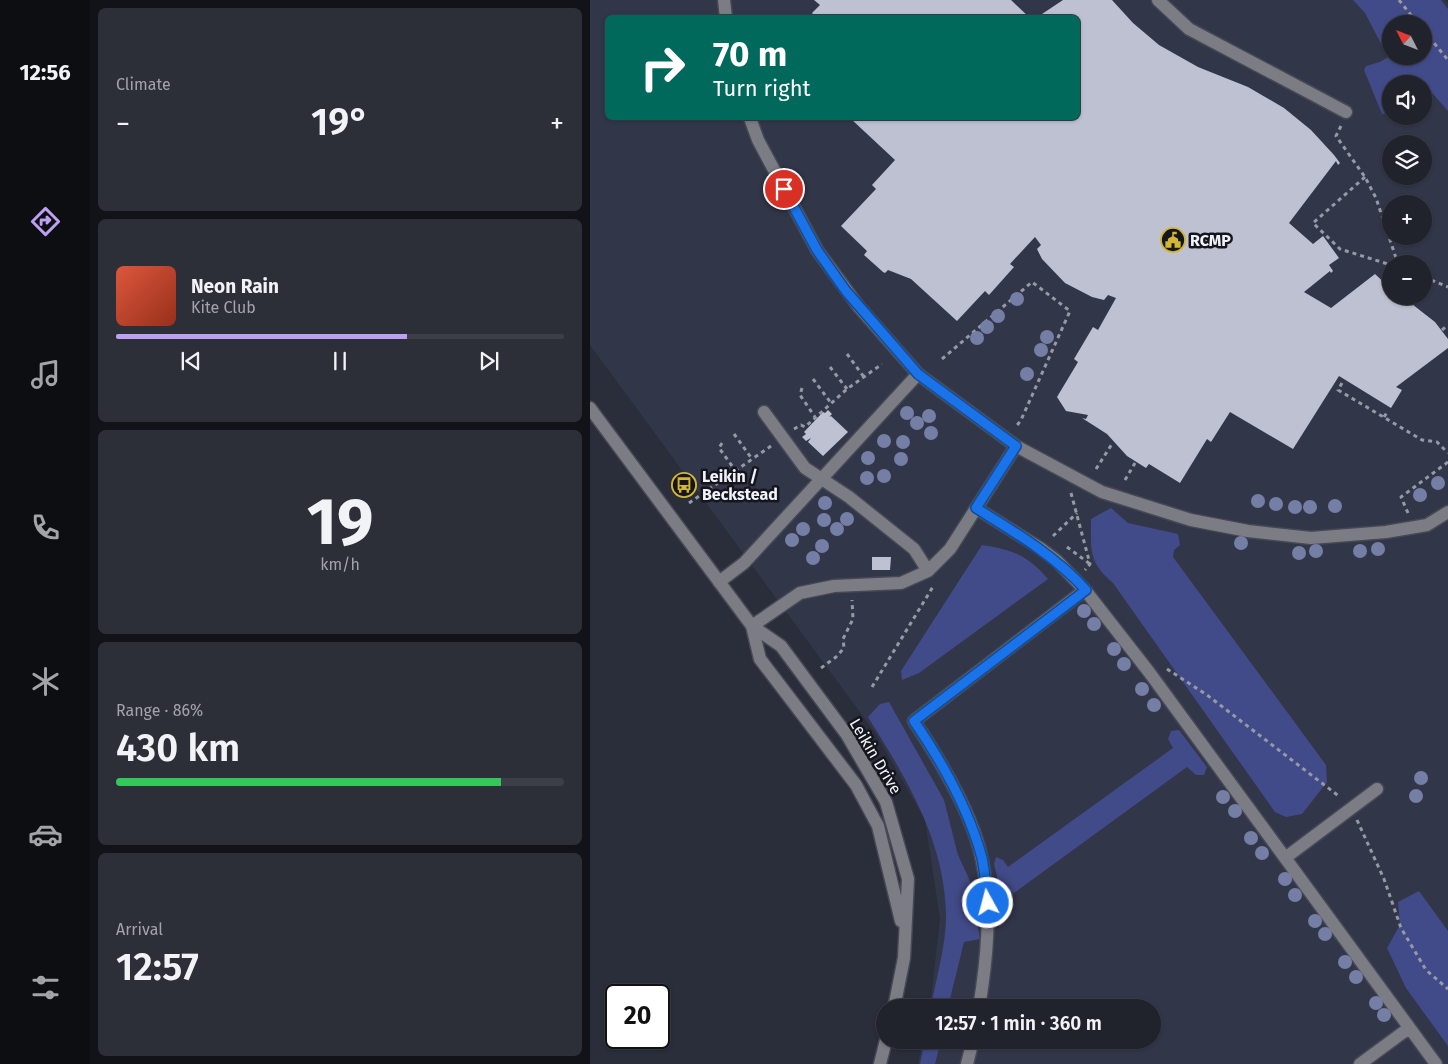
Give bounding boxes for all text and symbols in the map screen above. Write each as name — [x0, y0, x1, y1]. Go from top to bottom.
north arrow — [1382, 15, 1432, 65]
map controls — [1382, 15, 1432, 305]
text: 70 m — [713, 33, 787, 75]
icon: right — [630, 35, 695, 100]
text: 12:56 — [19, 59, 71, 86]
text: Climate — [116, 75, 171, 94]
text: Turn right — [713, 75, 810, 102]
button: sound — [1382, 75, 1432, 125]
text: 19° — [311, 99, 369, 145]
text: − — [116, 107, 130, 140]
text: + — [550, 107, 564, 140]
button: layers — [1382, 135, 1432, 185]
pin — [763, 168, 805, 210]
icon: arrive — [770, 175, 798, 203]
button: + — [1382, 195, 1432, 245]
icon: directions — [28, 204, 63, 239]
public building icon: RCMP — [1160, 227, 1186, 253]
place label: RCMP — [1190, 231, 1231, 250]
button: − — [1382, 255, 1432, 305]
text: Neon Rain — [191, 275, 279, 298]
text: Kite Club — [191, 298, 256, 317]
icon: previous — [177, 347, 205, 375]
icon: pause — [326, 347, 354, 375]
icon: next — [475, 347, 503, 375]
icon: music — [28, 357, 63, 392]
place label: Leikin / Beckstead — [702, 467, 778, 504]
bus stop icon: Leikin / Beckstead — [671, 472, 697, 498]
text: 19 — [307, 483, 373, 561]
icon: phone — [28, 510, 63, 545]
text: km/h — [320, 555, 360, 574]
icon: climate — [28, 664, 63, 699]
text: Range · 86% — [116, 701, 203, 720]
street label: Leikin Drive — [846, 715, 906, 797]
text: 430 km — [116, 725, 240, 771]
icon: car — [28, 817, 63, 852]
position arrow — [961, 876, 1013, 928]
text: Arrival — [116, 920, 163, 939]
text: 12:57 — [116, 944, 199, 990]
icon: filters — [28, 970, 63, 1005]
speed limit sign: 20 — [605, 984, 670, 1049]
text: 12:57 · 1 min · 360 m — [935, 1012, 1102, 1035]

